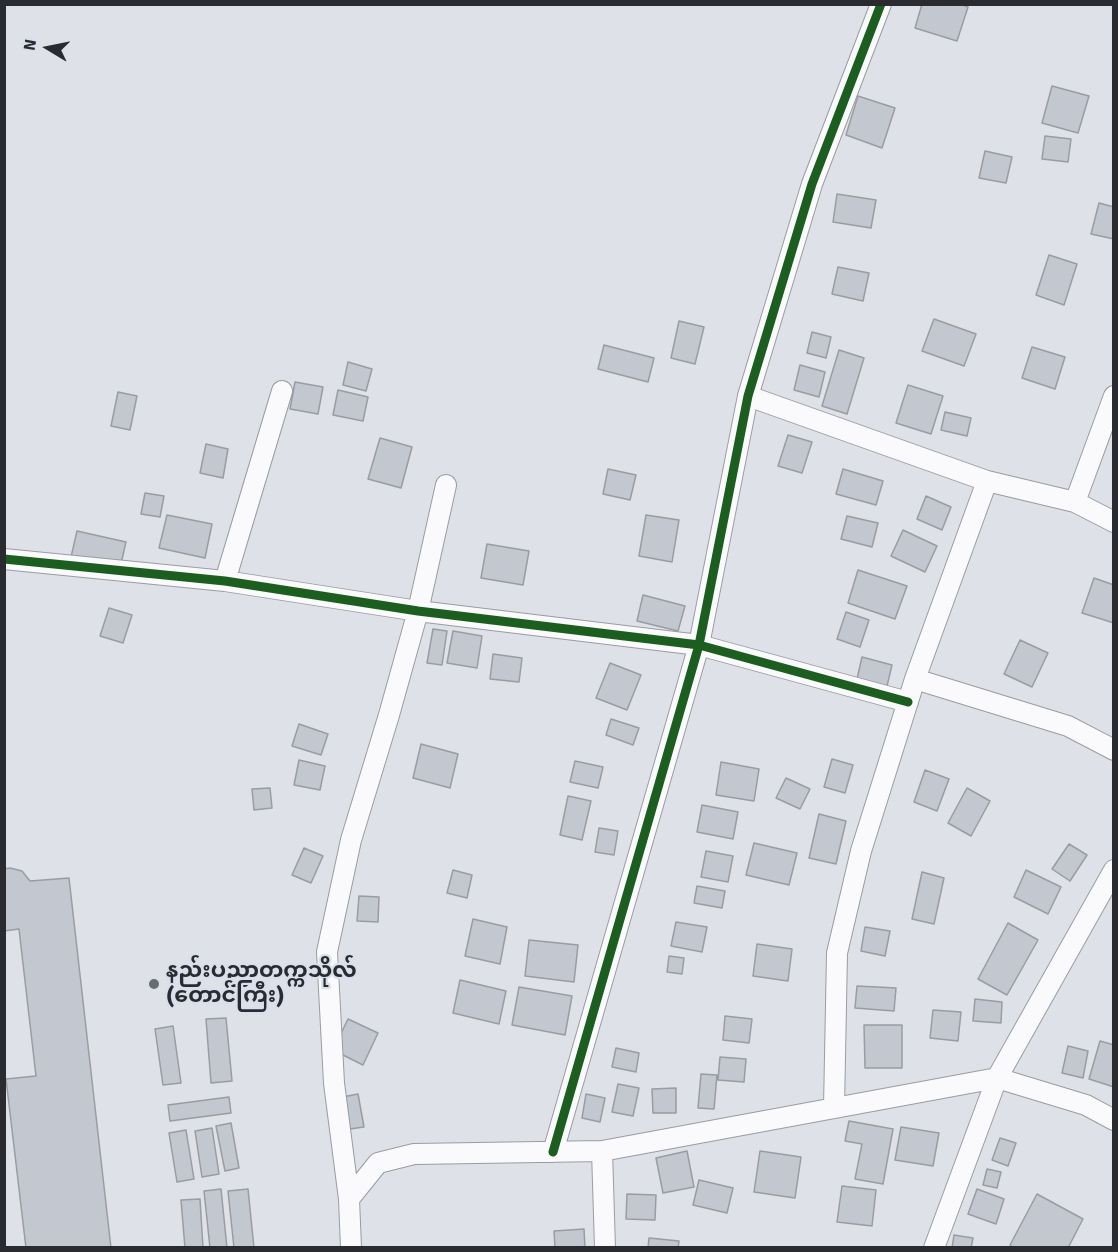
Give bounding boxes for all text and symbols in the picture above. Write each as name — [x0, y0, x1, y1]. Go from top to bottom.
north arrow — [18, 18, 78, 78]
text: N — [19, 38, 41, 52]
place label: နည်းပညာတက္ကသိုလ် (တောင်ကြီး) — [166, 958, 357, 1010]
marker: နည်းပညာတက္ကသိုလ် (တောင်ကြီး) — [147, 977, 161, 991]

